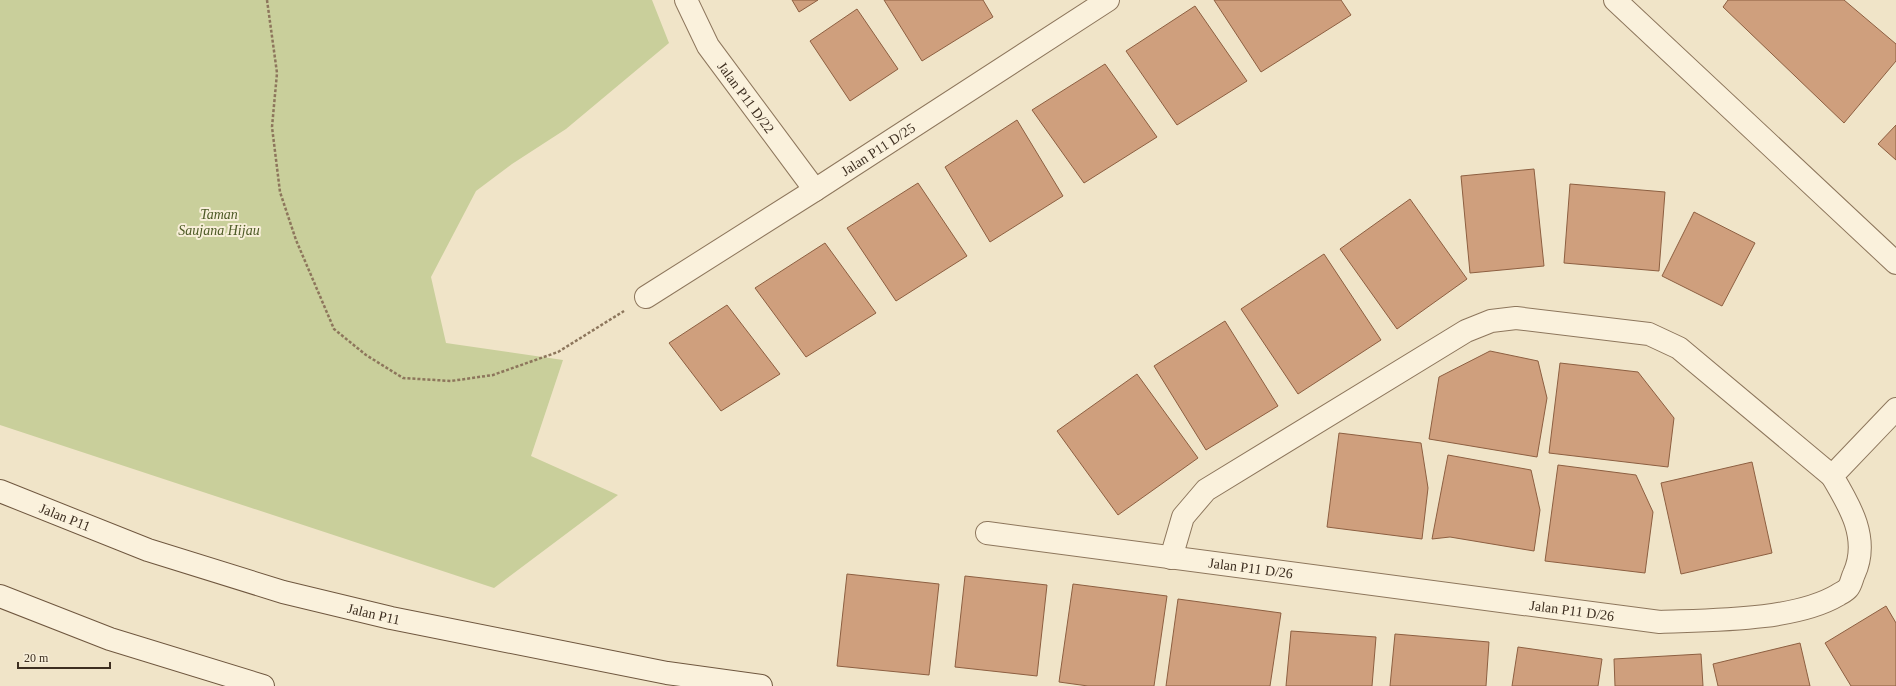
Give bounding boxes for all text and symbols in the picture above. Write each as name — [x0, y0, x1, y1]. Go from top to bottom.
street label: Jalan P11 D/22 — [715, 59, 778, 136]
street label: Jalan P11 D/25 — [838, 120, 918, 179]
park label: Taman Saujana Hijau — [178, 207, 260, 238]
street label: Jalan P11 — [37, 500, 93, 534]
street label: Jalan P11 D/26 — [1208, 555, 1294, 581]
street label: Jalan P11 D/26 — [1529, 597, 1615, 623]
street label: Jalan P11 — [346, 600, 401, 627]
scale bar — [18, 644, 110, 670]
text: 20 m — [24, 651, 49, 665]

